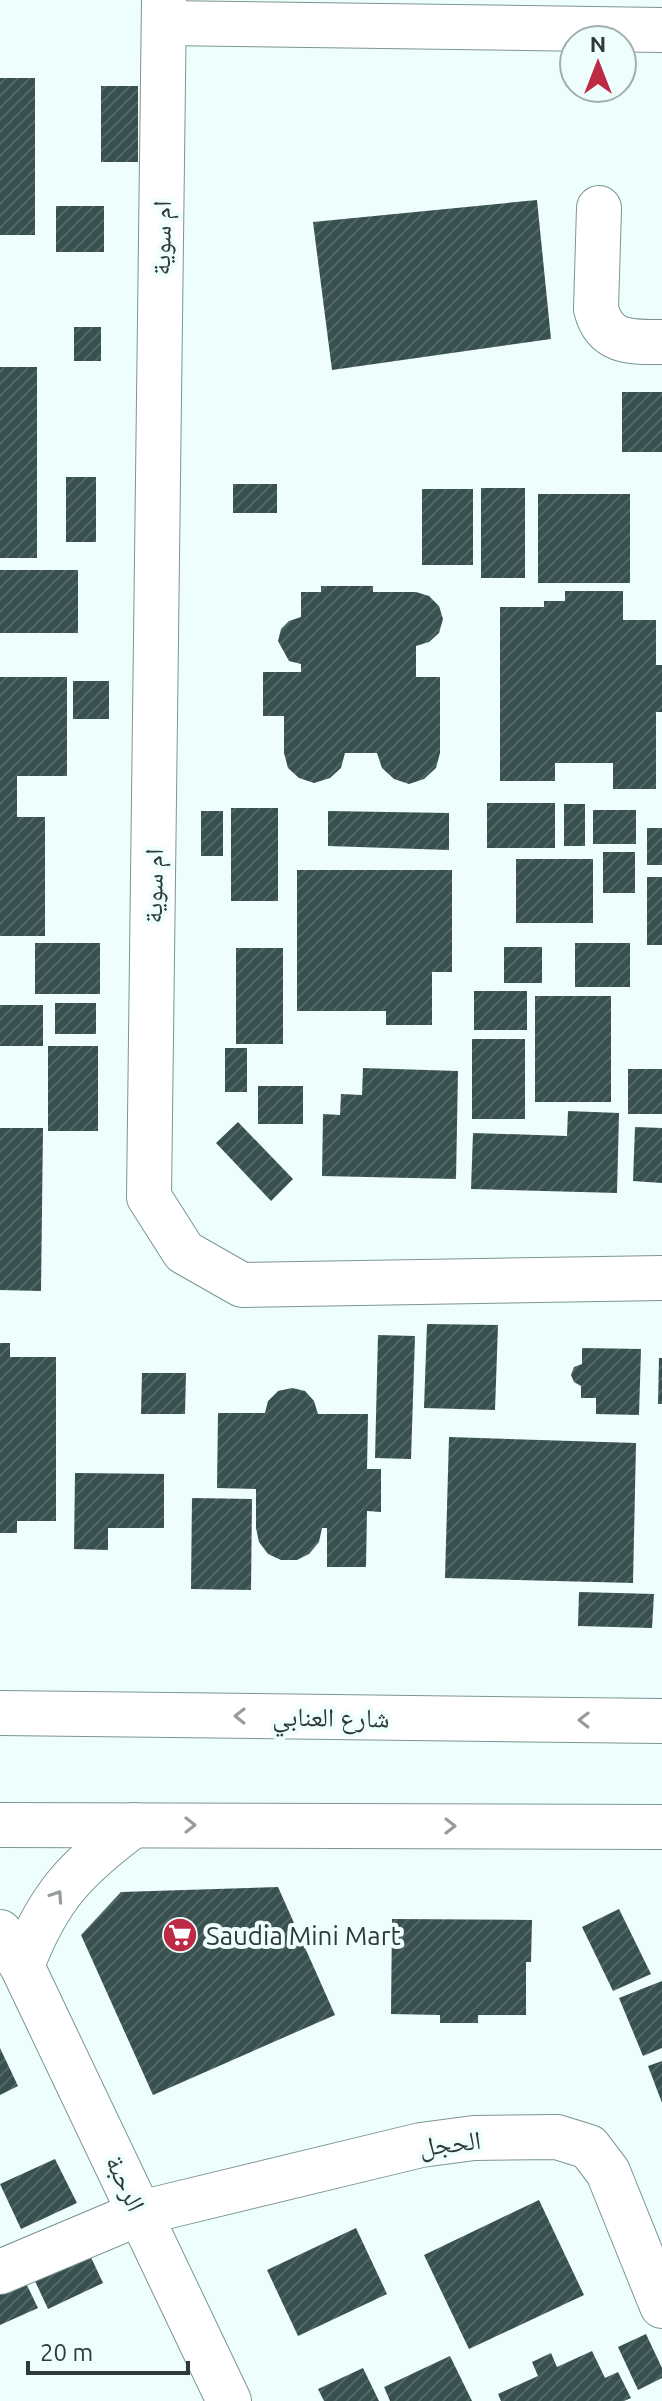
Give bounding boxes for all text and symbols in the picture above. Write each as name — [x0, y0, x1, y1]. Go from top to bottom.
north arrow — [558, 24, 638, 104]
text: N — [590, 31, 606, 56]
street label: ام سوية — [146, 200, 180, 276]
street label: ام سوية — [138, 848, 172, 924]
street label: شارع العنابي — [272, 1701, 390, 1739]
one-way arrow — [233, 1707, 246, 1725]
one-way arrow — [577, 1711, 590, 1729]
one-way arrow — [184, 1816, 197, 1834]
one-way arrow — [444, 1817, 457, 1835]
one-way arrow — [47, 1891, 62, 1905]
supermarket icon: Saudia Mini Mart — [161, 1916, 199, 1954]
place label: Saudia Mini Mart — [206, 1921, 401, 1950]
street label: الحجل — [418, 2125, 483, 2163]
street label: الرحبة — [100, 2151, 151, 2216]
scale bar — [28, 2325, 188, 2375]
text: 20 m — [40, 2339, 93, 2366]

